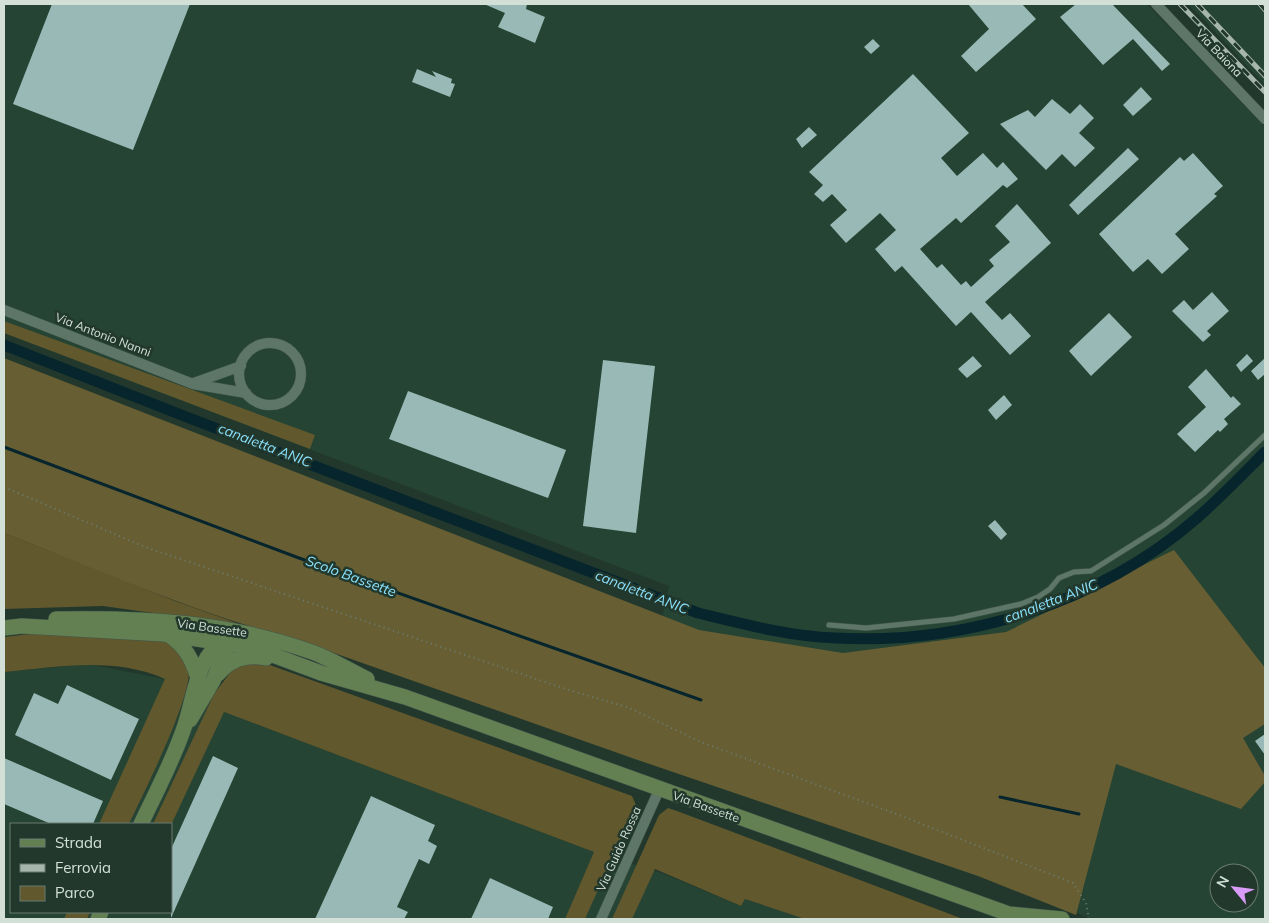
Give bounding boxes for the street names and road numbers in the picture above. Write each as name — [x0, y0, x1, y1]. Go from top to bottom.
street label: Via Baiona — [1193, 26, 1246, 80]
street label: Via Antonio Nanni — [53, 309, 153, 360]
street label: Via Bassette — [176, 615, 248, 640]
street label: Via Bassette — [671, 788, 742, 826]
street label: Via Guido Rossa — [593, 804, 644, 894]

